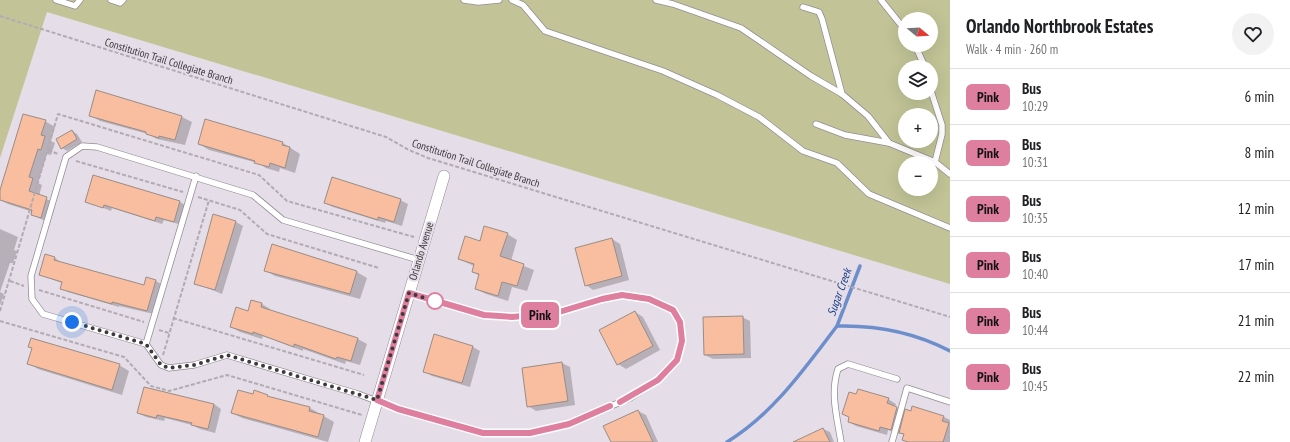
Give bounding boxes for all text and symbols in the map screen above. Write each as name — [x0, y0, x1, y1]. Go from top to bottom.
north arrow — [898, 12, 938, 52]
map controls — [898, 12, 938, 196]
button: heart — [1232, 13, 1274, 55]
text: Orlando Northbrook Estates — [966, 14, 1153, 38]
street label: Constitution Trail Collegiate Branch — [103, 35, 235, 87]
text: Walk · 4 min · 260 m — [966, 41, 1058, 58]
button: layers — [898, 60, 938, 100]
text: Bus — [1022, 79, 1041, 98]
text: 6 min — [1244, 87, 1274, 106]
text: Pink — [977, 88, 999, 106]
text: 10:29 — [1022, 98, 1048, 115]
button: + — [898, 108, 938, 148]
text: Bus — [1022, 135, 1041, 154]
street label: Constitution Trail Collegiate Branch — [410, 136, 542, 190]
text: 8 min — [1244, 143, 1274, 162]
text: Pink — [977, 144, 999, 162]
text: 10:31 — [1022, 154, 1048, 171]
button: − — [898, 156, 938, 196]
text: Bus — [1022, 191, 1041, 210]
text: 12 min — [1238, 199, 1274, 218]
text: Pink — [977, 200, 999, 218]
text: 10:35 — [1022, 210, 1048, 227]
street label: Orlando Avenue — [406, 220, 437, 282]
text: Bus — [1022, 247, 1041, 266]
text: 17 min — [1238, 255, 1274, 274]
text: Pink — [977, 256, 999, 274]
water label: Sugar Creek — [824, 265, 855, 318]
text: 10:40 — [1022, 266, 1048, 283]
unlabelled marker — [426, 292, 444, 310]
line badge: Pink — [512, 302, 568, 328]
text: Bus — [1022, 303, 1041, 322]
text: Pink — [529, 306, 551, 324]
text: 21 min — [1238, 311, 1274, 330]
your location — [62, 312, 82, 332]
text: Pink — [977, 312, 999, 330]
text: 10:44 — [1022, 322, 1048, 339]
text: Bus — [1022, 359, 1041, 378]
text: 22 min — [1238, 367, 1274, 386]
text: Pink — [977, 368, 999, 386]
text: 10:45 — [1022, 378, 1048, 395]

